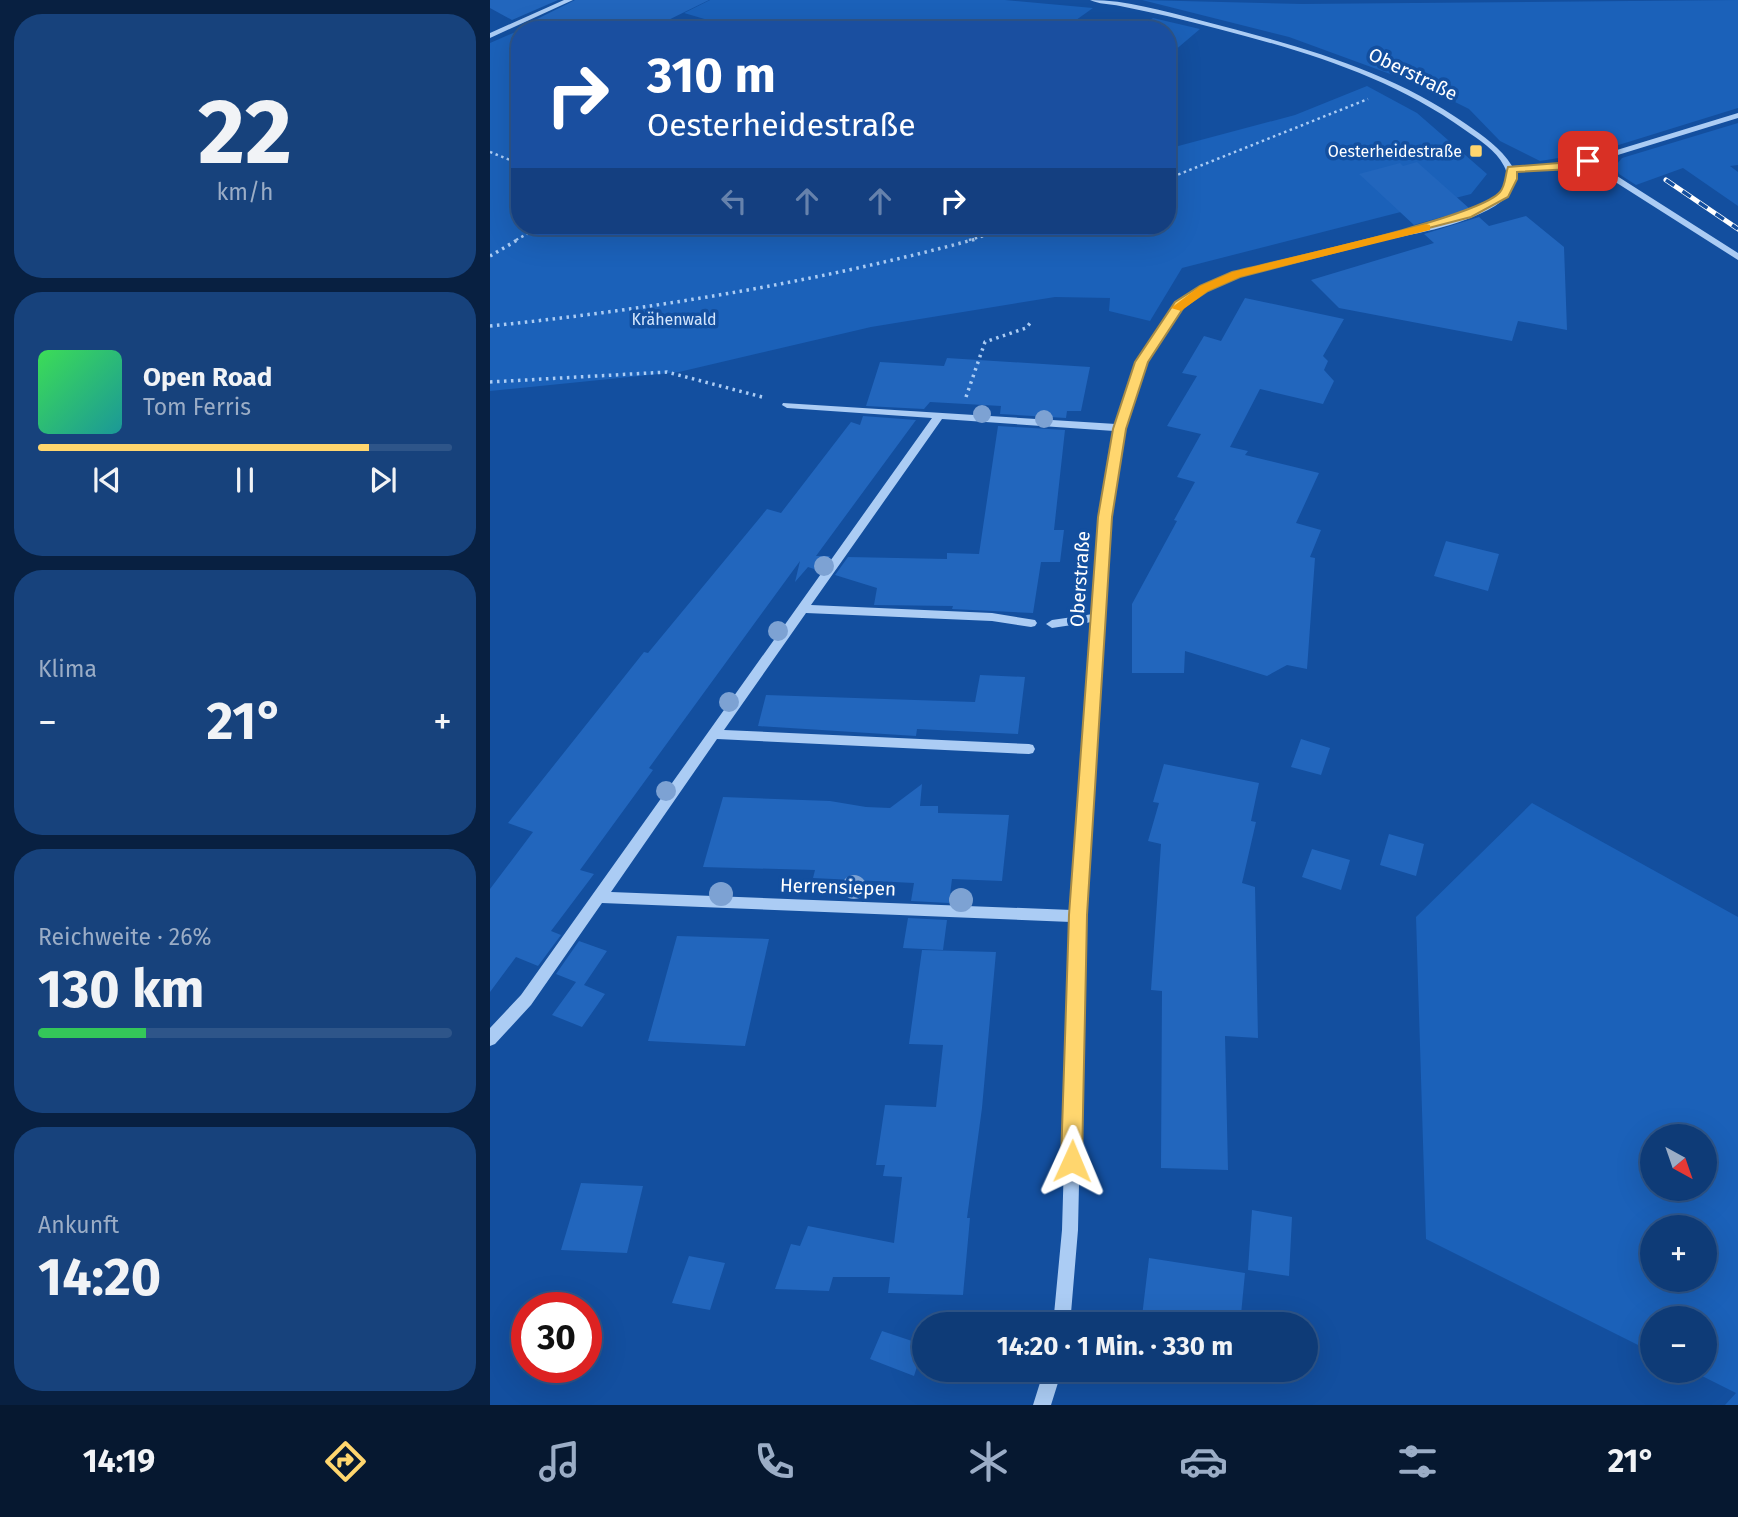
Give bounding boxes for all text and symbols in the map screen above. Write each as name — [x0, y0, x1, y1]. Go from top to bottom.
street label: Oberstraße — [1365, 43, 1461, 105]
text: 310 m — [647, 46, 776, 105]
icon: right — [532, 49, 623, 140]
text: 22 — [198, 78, 292, 187]
text: Oesterheidestraße — [647, 106, 916, 144]
pin — [1558, 131, 1618, 191]
place label: Oesterheidestraße — [1328, 142, 1462, 161]
icon: arrive — [1569, 142, 1607, 180]
marker: Oesterheidestraße — [1468, 143, 1484, 159]
text: km/h — [217, 178, 273, 206]
icon: left — [715, 182, 753, 220]
icon: ahead — [788, 182, 826, 220]
icon: ahead — [861, 182, 899, 220]
icon: right — [934, 182, 972, 220]
park label: Krähenwald — [631, 310, 717, 329]
text: Open Road — [143, 362, 272, 393]
text: Tom Ferris — [143, 393, 251, 421]
icon: previous — [88, 461, 126, 499]
icon: pause — [226, 461, 264, 499]
icon: next — [364, 461, 402, 499]
street label: Oberstraße — [1065, 530, 1095, 628]
text: Klima — [38, 655, 97, 683]
text: 21° — [207, 690, 284, 753]
text: − — [38, 699, 57, 745]
text: + — [433, 699, 452, 745]
street label: Herrensiepen — [780, 873, 896, 901]
text: Reichweite · 26% — [38, 923, 211, 951]
text: 130 km — [38, 958, 205, 1021]
position arrow — [1035, 1124, 1109, 1198]
north arrow — [1640, 1124, 1717, 1200]
map controls — [1640, 1124, 1717, 1383]
text: Ankunft — [38, 1211, 119, 1239]
button: + — [1640, 1215, 1717, 1292]
text: 14:20 — [38, 1246, 161, 1309]
speed limit sign: 30 — [511, 1292, 602, 1383]
button: − — [1640, 1306, 1717, 1383]
text: 14:20 · 1 Min. · 330 m — [997, 1331, 1233, 1362]
icon: directions — [321, 1437, 370, 1486]
icon: music — [535, 1437, 584, 1486]
icon: phone — [750, 1437, 799, 1486]
icon: climate — [964, 1437, 1013, 1486]
icon: car — [1179, 1437, 1228, 1486]
icon: filters — [1393, 1437, 1442, 1486]
text: 14:19 — [83, 1442, 155, 1480]
text: 21° — [1608, 1442, 1655, 1480]

